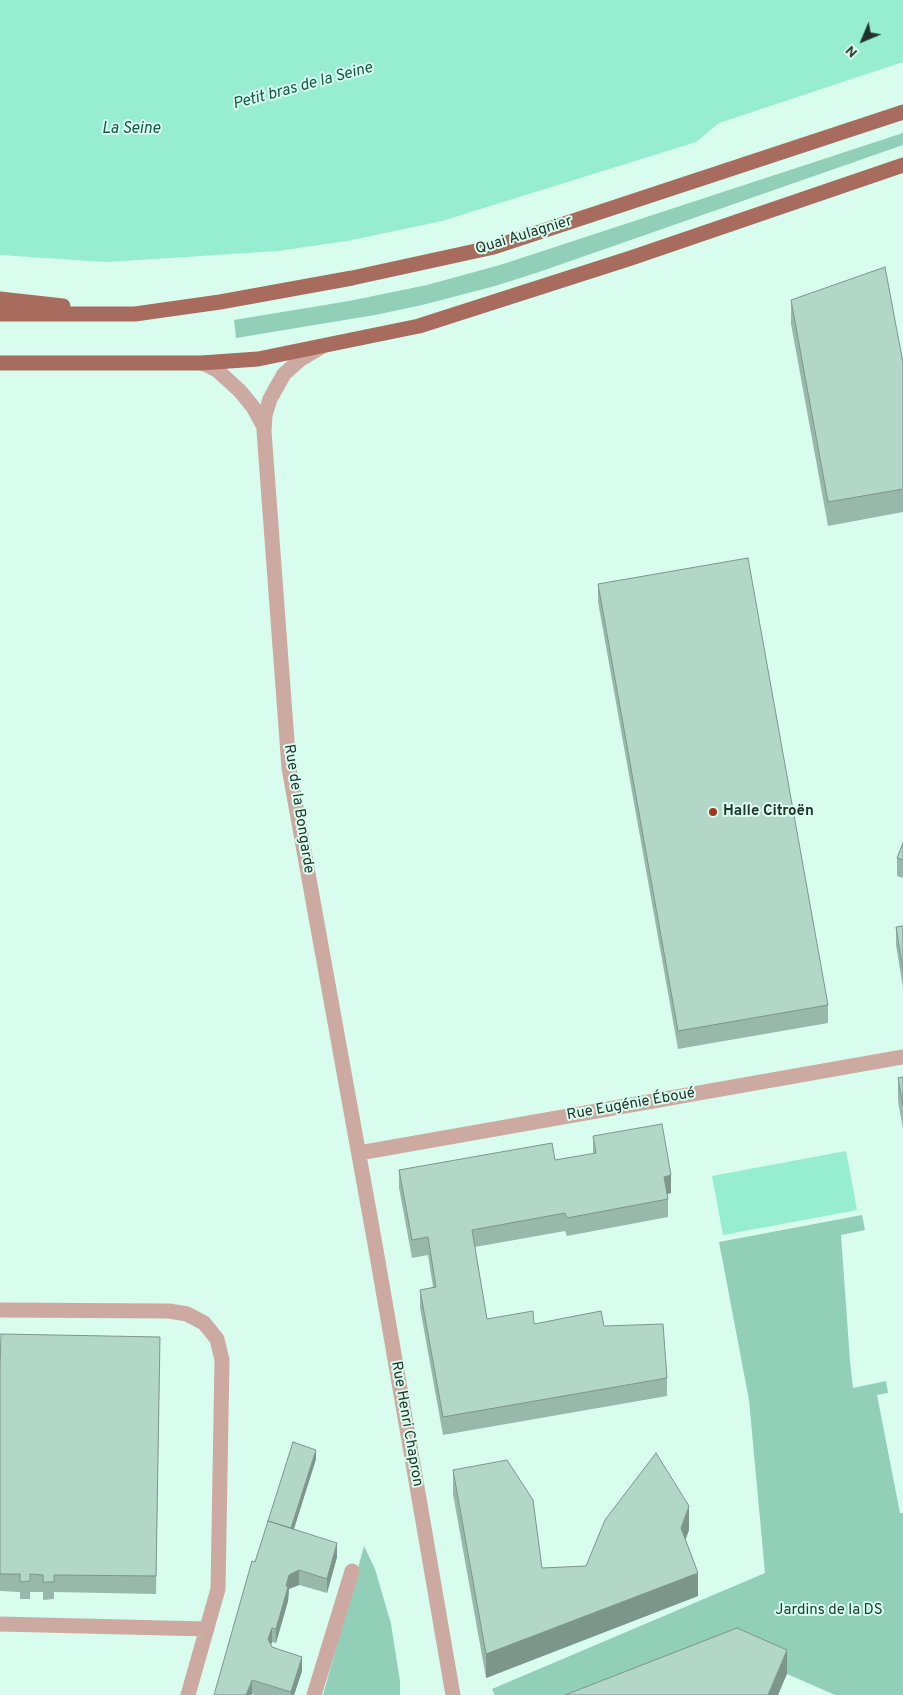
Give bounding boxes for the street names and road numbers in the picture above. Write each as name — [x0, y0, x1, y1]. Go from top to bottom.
street label: Quai Aulagnier — [473, 213, 575, 259]
street label: Rue de la Bongarde — [279, 743, 317, 875]
street label: Rue Eugénie Éboué — [566, 1085, 696, 1125]
street label: Rue Henri Chapron — [386, 1360, 426, 1488]

